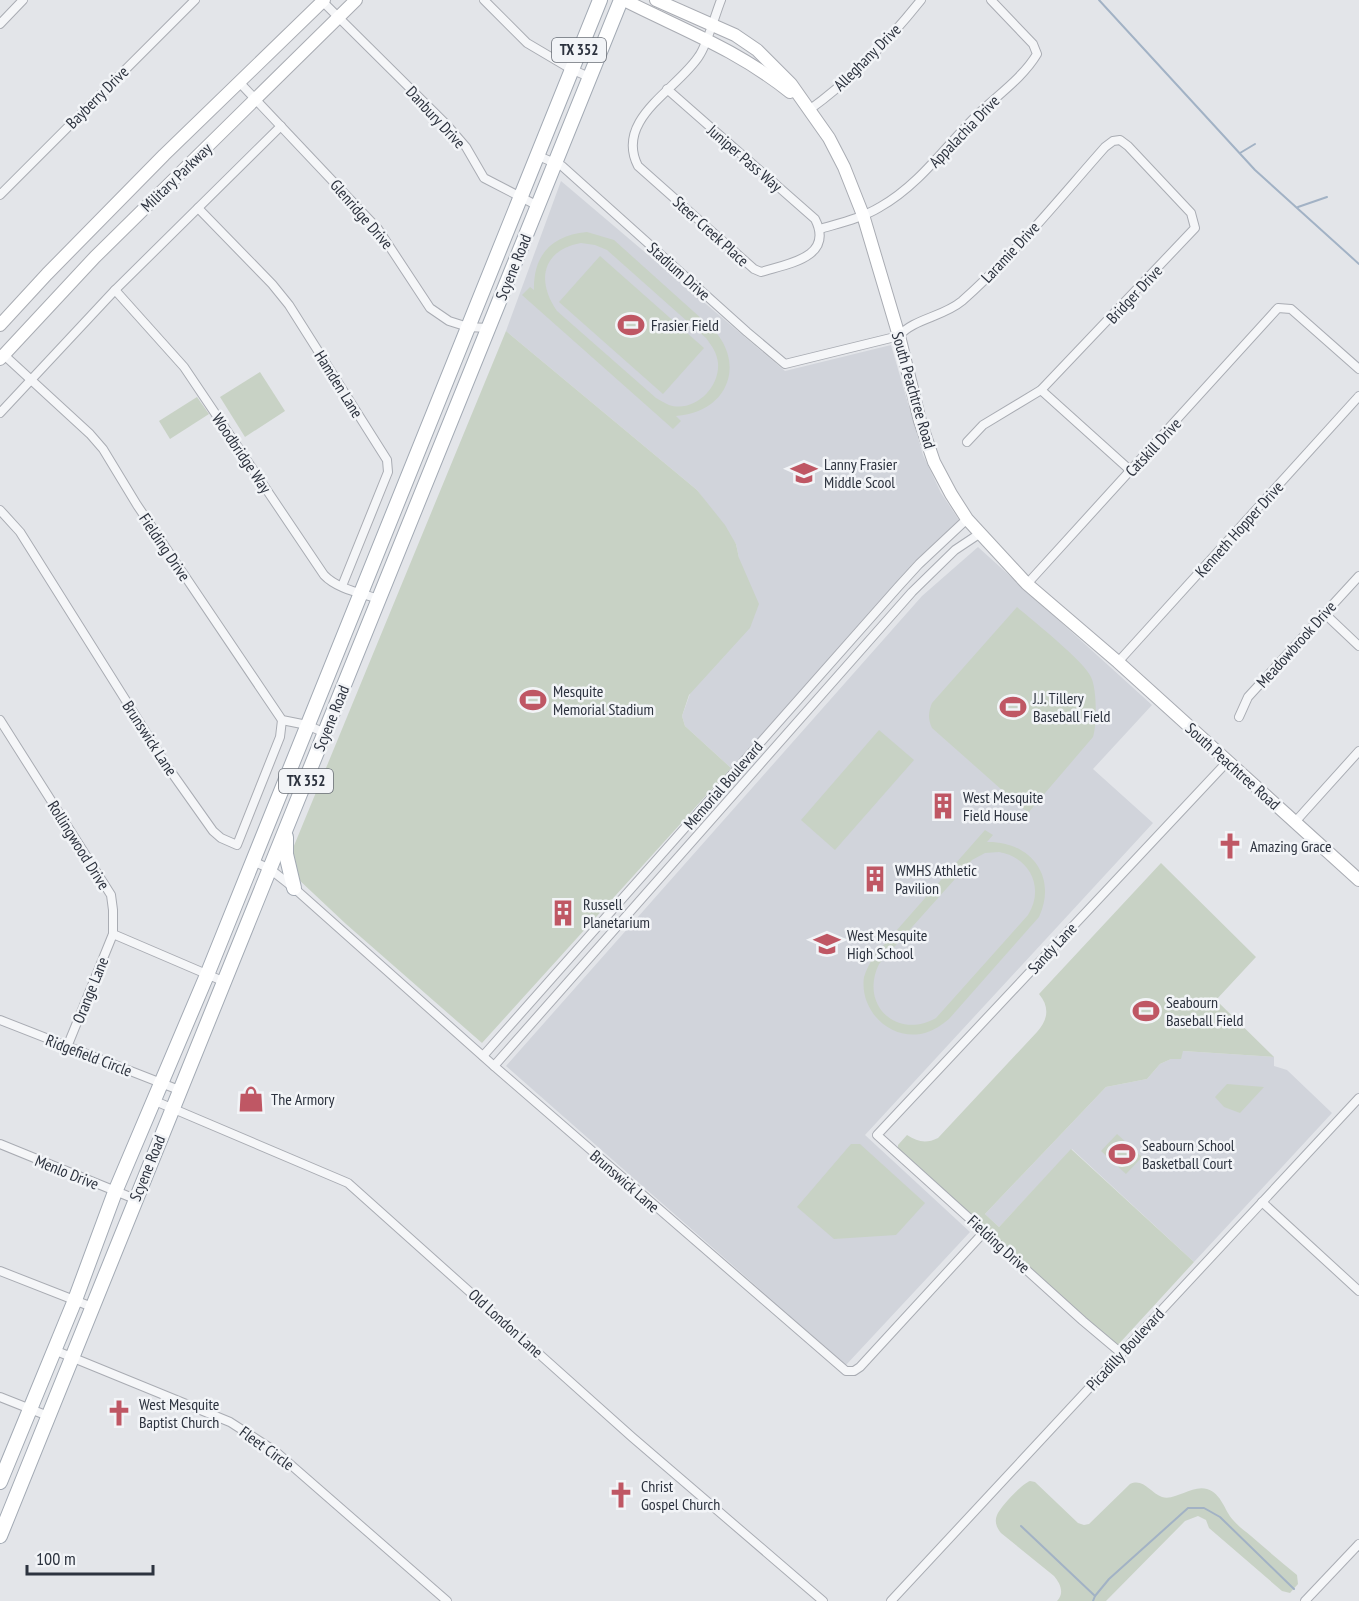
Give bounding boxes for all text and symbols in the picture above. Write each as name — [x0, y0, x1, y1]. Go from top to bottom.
street label: Alleghany Drive — [829, 19, 905, 95]
road number: TX 352 — [552, 38, 606, 62]
street label: Bayberry Drive — [62, 62, 132, 132]
street label: Danbury Drive — [402, 82, 470, 152]
street label: Appalachia Drive — [924, 91, 1004, 171]
street label: Juniper Pass Way — [703, 119, 786, 196]
street label: Military Parkway — [136, 138, 216, 216]
street label: Glenridge Drive — [326, 175, 398, 253]
street label: Steer Creek Place — [669, 192, 753, 270]
street label: Laramie Drive — [977, 217, 1043, 287]
street label: Scyene Road — [491, 231, 535, 303]
street label: Stadium Drive — [643, 238, 715, 304]
street label: Bridger Drive — [1102, 261, 1166, 327]
sports icon: Frasier Field — [616, 310, 646, 340]
place label: Frasier Field — [651, 315, 719, 335]
street label: South Peachtree Road — [888, 329, 940, 451]
street label: Hamden Lane — [310, 347, 368, 421]
street label: Woodbridge Way — [208, 409, 276, 497]
street label: Catskill Drive — [1121, 414, 1185, 480]
place label: Lanny Frasier Middle Scool — [824, 454, 898, 492]
school or university icon: Lanny Frasier Middle Scool — [789, 458, 819, 488]
street label: Kenneth Hopper Drive — [1191, 477, 1287, 581]
street label: Fielding Drive — [135, 509, 195, 585]
street label: Meadowbrook Drive — [1252, 597, 1340, 691]
place label: Mesquite Memorial Stadium — [553, 681, 654, 719]
street label: Scyene Road — [309, 682, 353, 754]
sports icon: Mesquite Memorial Stadium — [518, 685, 548, 715]
place label: J.J. Tillery Baseball Field — [1032, 688, 1111, 726]
sports icon: J.J. Tillery Baseball Field — [998, 692, 1028, 722]
street label: Brunswick Lane — [118, 697, 182, 779]
street label: South Peachtree Road — [1181, 718, 1285, 814]
street label: Memorial Boulevard — [679, 737, 767, 833]
road number: TX 352 — [279, 769, 333, 793]
place label: West Mesquite Field House — [963, 787, 1043, 825]
building icon: West Mesquite Field House — [928, 791, 958, 821]
street label: Rollingwood Drive — [44, 797, 114, 893]
church icon: Amazing Grace — [1215, 831, 1245, 861]
place label: Amazing Grace — [1250, 836, 1332, 856]
place label: WMHS Athletic Pavilion — [895, 860, 977, 898]
building icon: WMHS Athletic Pavilion — [860, 864, 890, 894]
place label: Russell Planetarium — [583, 894, 650, 932]
building icon: Russell Planetarium — [548, 898, 578, 928]
street label: Sandy Lane — [1023, 918, 1081, 978]
place label: West Mesquite High School — [847, 925, 927, 963]
school or university icon: West Mesquite High School — [812, 929, 842, 959]
street label: Orange Lane — [68, 954, 112, 1026]
place label: Seabourn Baseball Field — [1166, 992, 1244, 1030]
sports icon: Seabourn Baseball Field — [1131, 996, 1161, 1026]
street label: Ridgefield Circle — [43, 1029, 135, 1081]
shop icon: The Armory — [236, 1084, 266, 1114]
place label: The Armory — [271, 1089, 334, 1109]
street label: Scyene Road — [125, 1132, 169, 1204]
place label: Seabourn School Basketball Court — [1142, 1135, 1235, 1173]
sports icon: Seabourn School Basketball Court — [1107, 1139, 1137, 1169]
street label: Brunswick Lane — [586, 1145, 664, 1217]
street label: Menlo Drive — [32, 1150, 102, 1194]
street label: Fielding Drive — [964, 1211, 1034, 1277]
street label: Old London Lane — [465, 1284, 547, 1362]
street label: Picadilly Boulevard — [1082, 1304, 1168, 1394]
place label: West Mesquite Baptist Church — [139, 1394, 219, 1432]
church icon: West Mesquite Baptist Church — [104, 1398, 134, 1428]
street label: Fleet Circle — [236, 1422, 298, 1474]
place label: Christ Gospel Church — [641, 1476, 720, 1514]
church icon: Christ Gospel Church — [606, 1480, 636, 1510]
scale bar — [27, 1538, 153, 1576]
text: 100 m — [36, 1547, 76, 1570]

